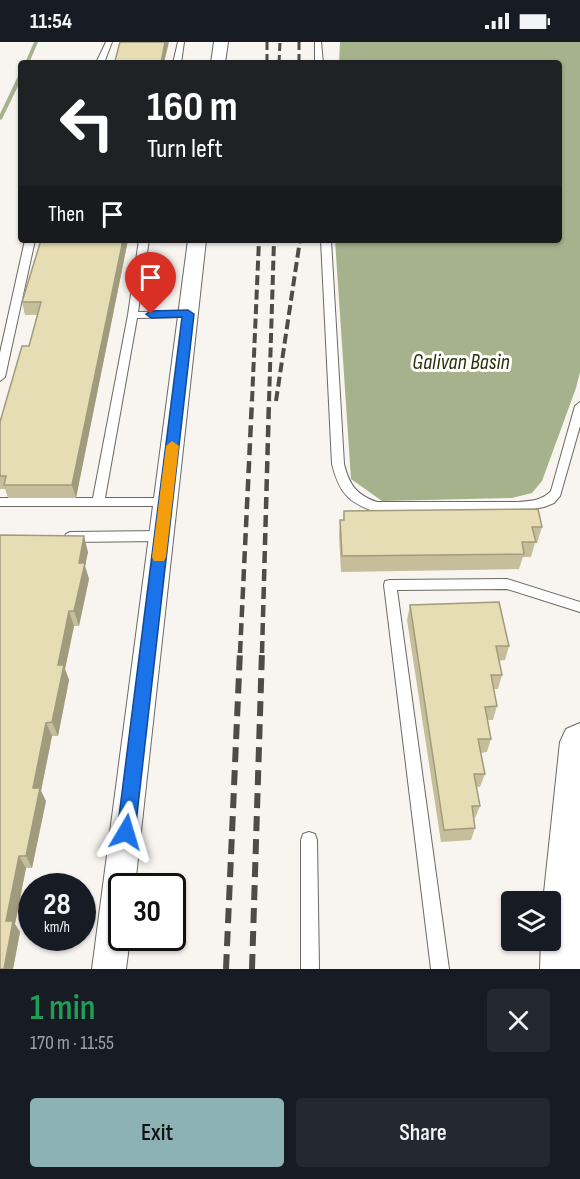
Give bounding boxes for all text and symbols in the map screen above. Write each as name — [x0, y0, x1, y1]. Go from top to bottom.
text: 11:54 — [30, 8, 72, 35]
text: 160 m — [147, 82, 238, 133]
icon: left — [48, 84, 126, 162]
text: Turn left — [147, 133, 223, 165]
icon: arrive — [96, 198, 129, 231]
text: Then — [48, 201, 84, 228]
pin — [125, 252, 176, 314]
icon: arrive — [134, 261, 167, 294]
water label: Galivan Basin — [412, 349, 510, 376]
position arrow — [94, 800, 158, 864]
speed limit sign: 30 — [108, 873, 186, 951]
text: 28 — [43, 887, 71, 923]
map controls — [501, 891, 561, 951]
button: layers — [501, 891, 561, 951]
text: km/h — [44, 918, 70, 937]
text: 1 min — [30, 987, 95, 1030]
button: close — [487, 989, 550, 1052]
text: 170 m · 11:55 — [30, 1031, 114, 1055]
button: Exit — [30, 1098, 284, 1167]
button: Share — [296, 1098, 550, 1167]

